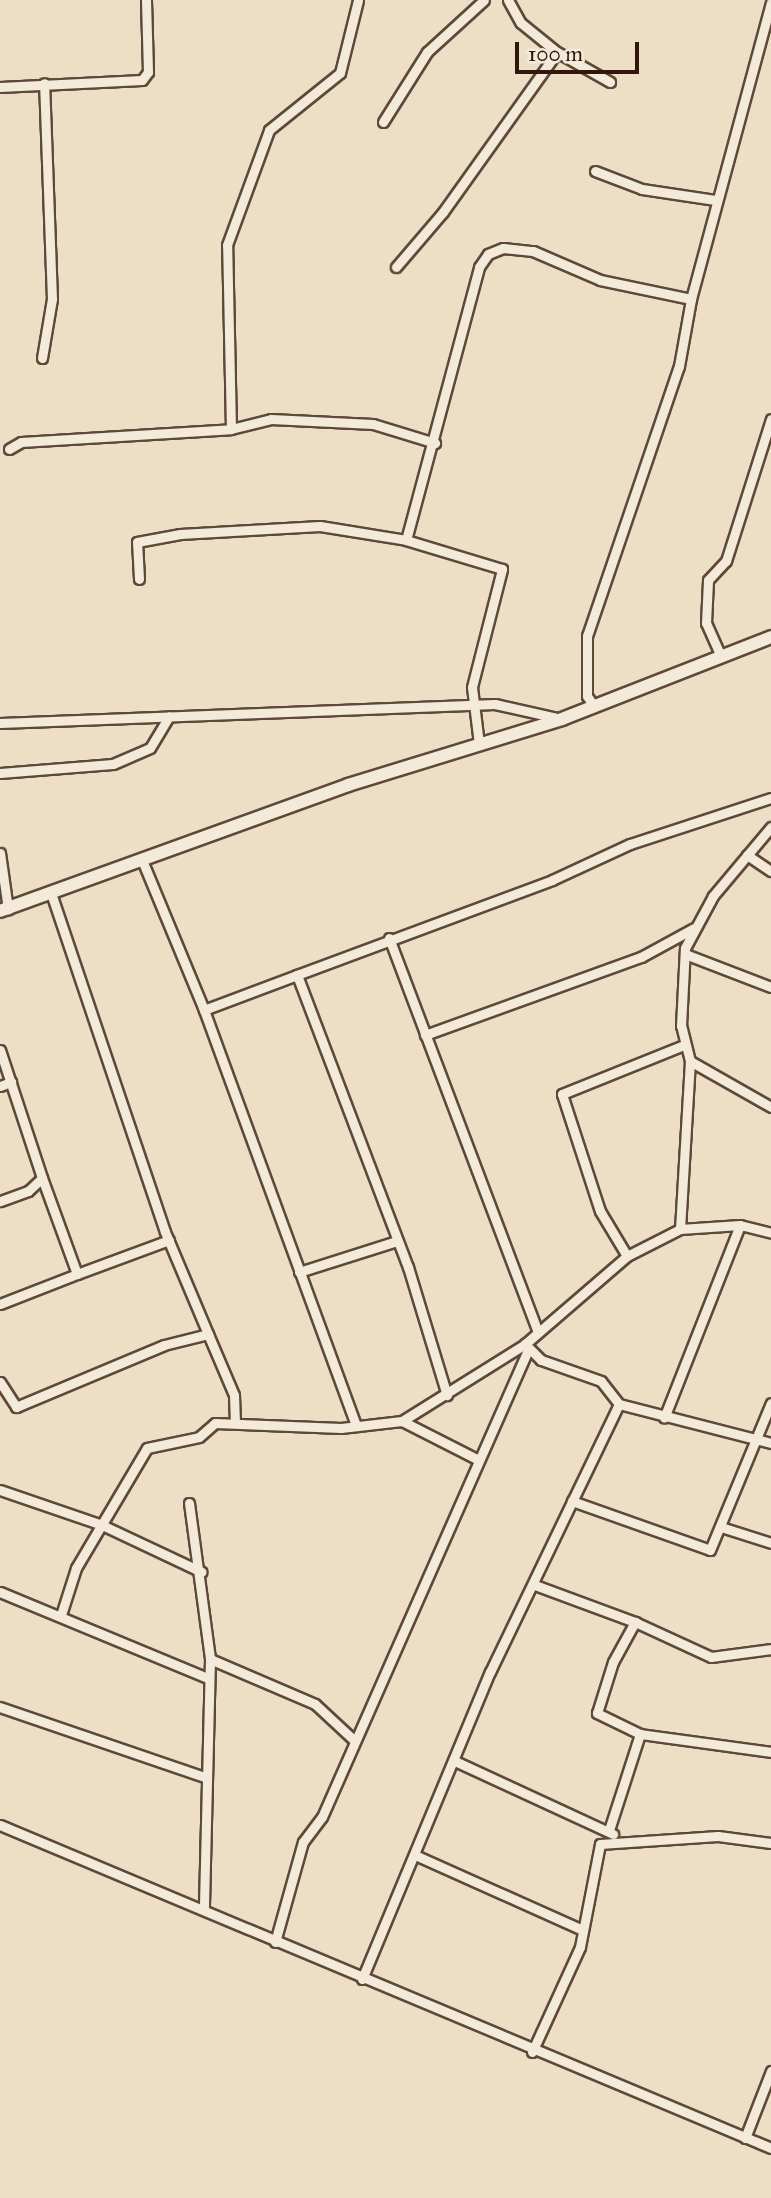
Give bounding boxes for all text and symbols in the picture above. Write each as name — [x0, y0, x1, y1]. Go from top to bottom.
scale bar — [519, 28, 643, 72]
text: 100 m — [528, 41, 583, 67]

